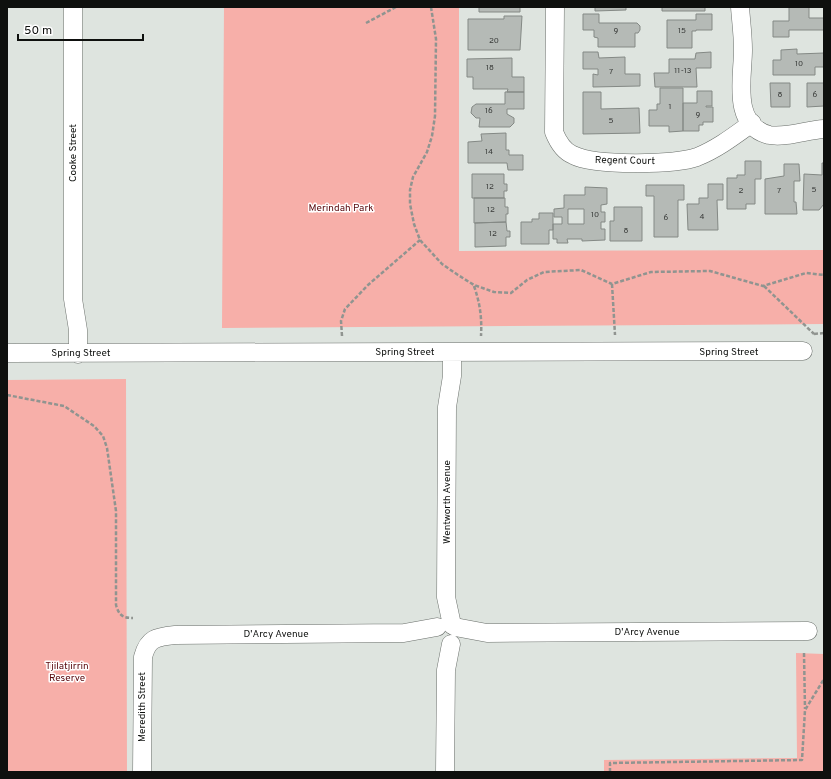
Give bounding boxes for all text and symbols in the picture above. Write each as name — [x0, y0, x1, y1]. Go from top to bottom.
scale bar — [18, 16, 143, 42]
text: 50 m — [24, 23, 52, 39]
house number: 9 — [614, 26, 619, 36]
house number: 15 — [678, 26, 686, 36]
house number: 20 — [489, 36, 499, 46]
house number: 10 — [795, 59, 803, 69]
house number: 18 — [486, 63, 494, 73]
house number: 11-13 — [674, 66, 692, 76]
house number: 7 — [609, 67, 613, 77]
house number: 8 — [778, 90, 783, 100]
house number: 6 — [813, 90, 818, 100]
house number: 1 — [669, 102, 671, 112]
house number: 16 — [485, 106, 493, 116]
house number: 9 — [696, 110, 701, 120]
house number: 5 — [609, 116, 614, 126]
street label: Cooke Street — [67, 124, 80, 182]
house number: 14 — [485, 147, 493, 157]
street label: Regent Court — [595, 154, 655, 168]
house number: 12 — [486, 182, 494, 192]
house number: 5 — [812, 185, 817, 195]
house number: 2 — [739, 186, 744, 196]
house number: 7 — [777, 186, 781, 196]
park label: Merindah Park — [308, 202, 374, 215]
house number: 12 — [487, 205, 495, 215]
house number: 10 — [591, 210, 599, 220]
house number: 4 — [700, 212, 705, 222]
house number: 6 — [664, 213, 669, 223]
house number: 8 — [624, 226, 629, 236]
house number: 12 — [489, 229, 497, 239]
street label: Spring Street — [375, 346, 435, 359]
street label: Spring Street — [699, 346, 759, 359]
street label: Spring Street — [51, 347, 111, 360]
street label: Wentworth Avenue — [441, 460, 454, 544]
street label: D'Arcy Avenue — [614, 626, 680, 639]
street label: D'Arcy Avenue — [243, 628, 309, 641]
park label: Tjilatjirrin Reserve — [45, 660, 89, 685]
street label: Meredith Street — [136, 672, 149, 742]

